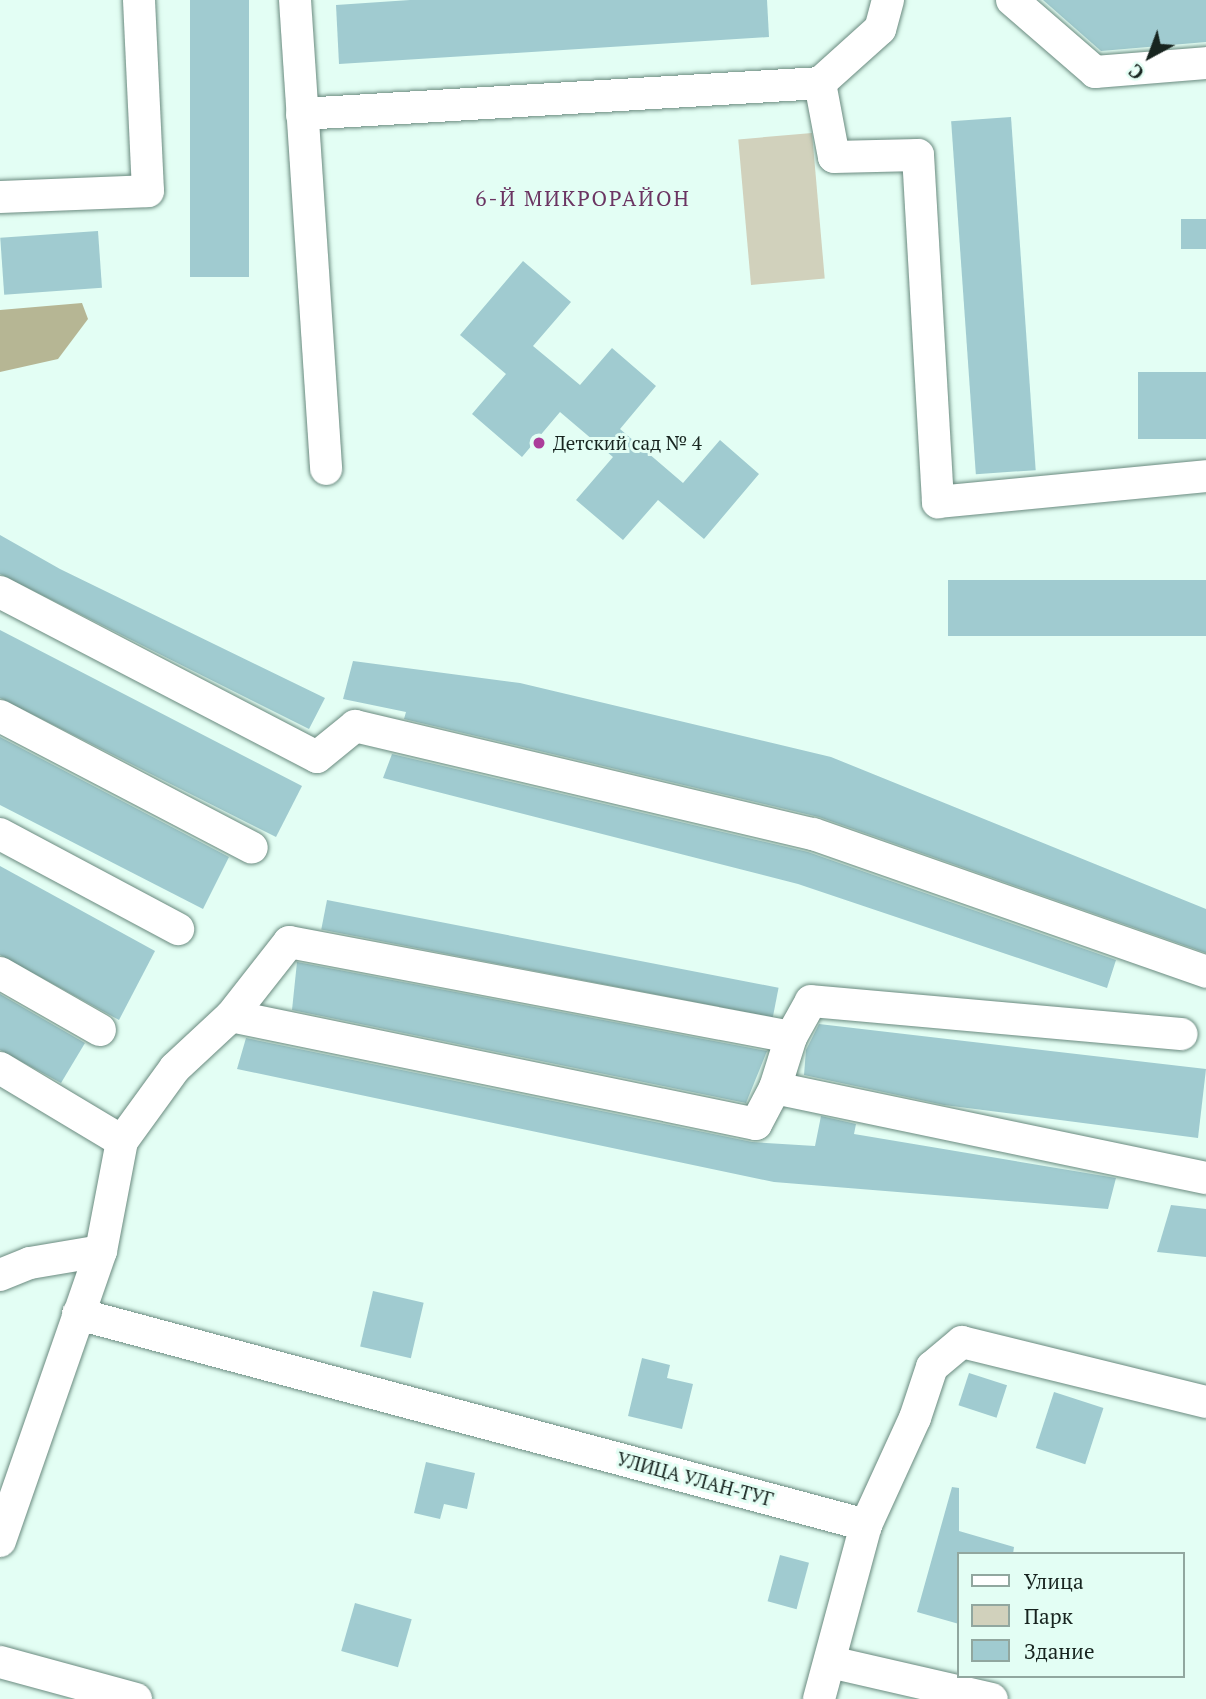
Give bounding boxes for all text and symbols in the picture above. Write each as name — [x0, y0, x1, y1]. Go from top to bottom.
north arrow — [1115, 21, 1185, 91]
text: С — [1123, 59, 1149, 86]
district label: 6-Й МИКРОРАЙОН — [477, 185, 689, 211]
place label: Детский сад № 4 — [553, 432, 702, 454]
marker: Детский сад № 4 — [531, 435, 547, 451]
street label: УЛИЦА УЛАН-ТУГ — [614, 1447, 776, 1511]
legend — [958, 1552, 1185, 1678]
text: Улица — [1024, 1567, 1084, 1595]
text: Парк — [1024, 1602, 1073, 1630]
text: Здание — [1024, 1637, 1095, 1665]

